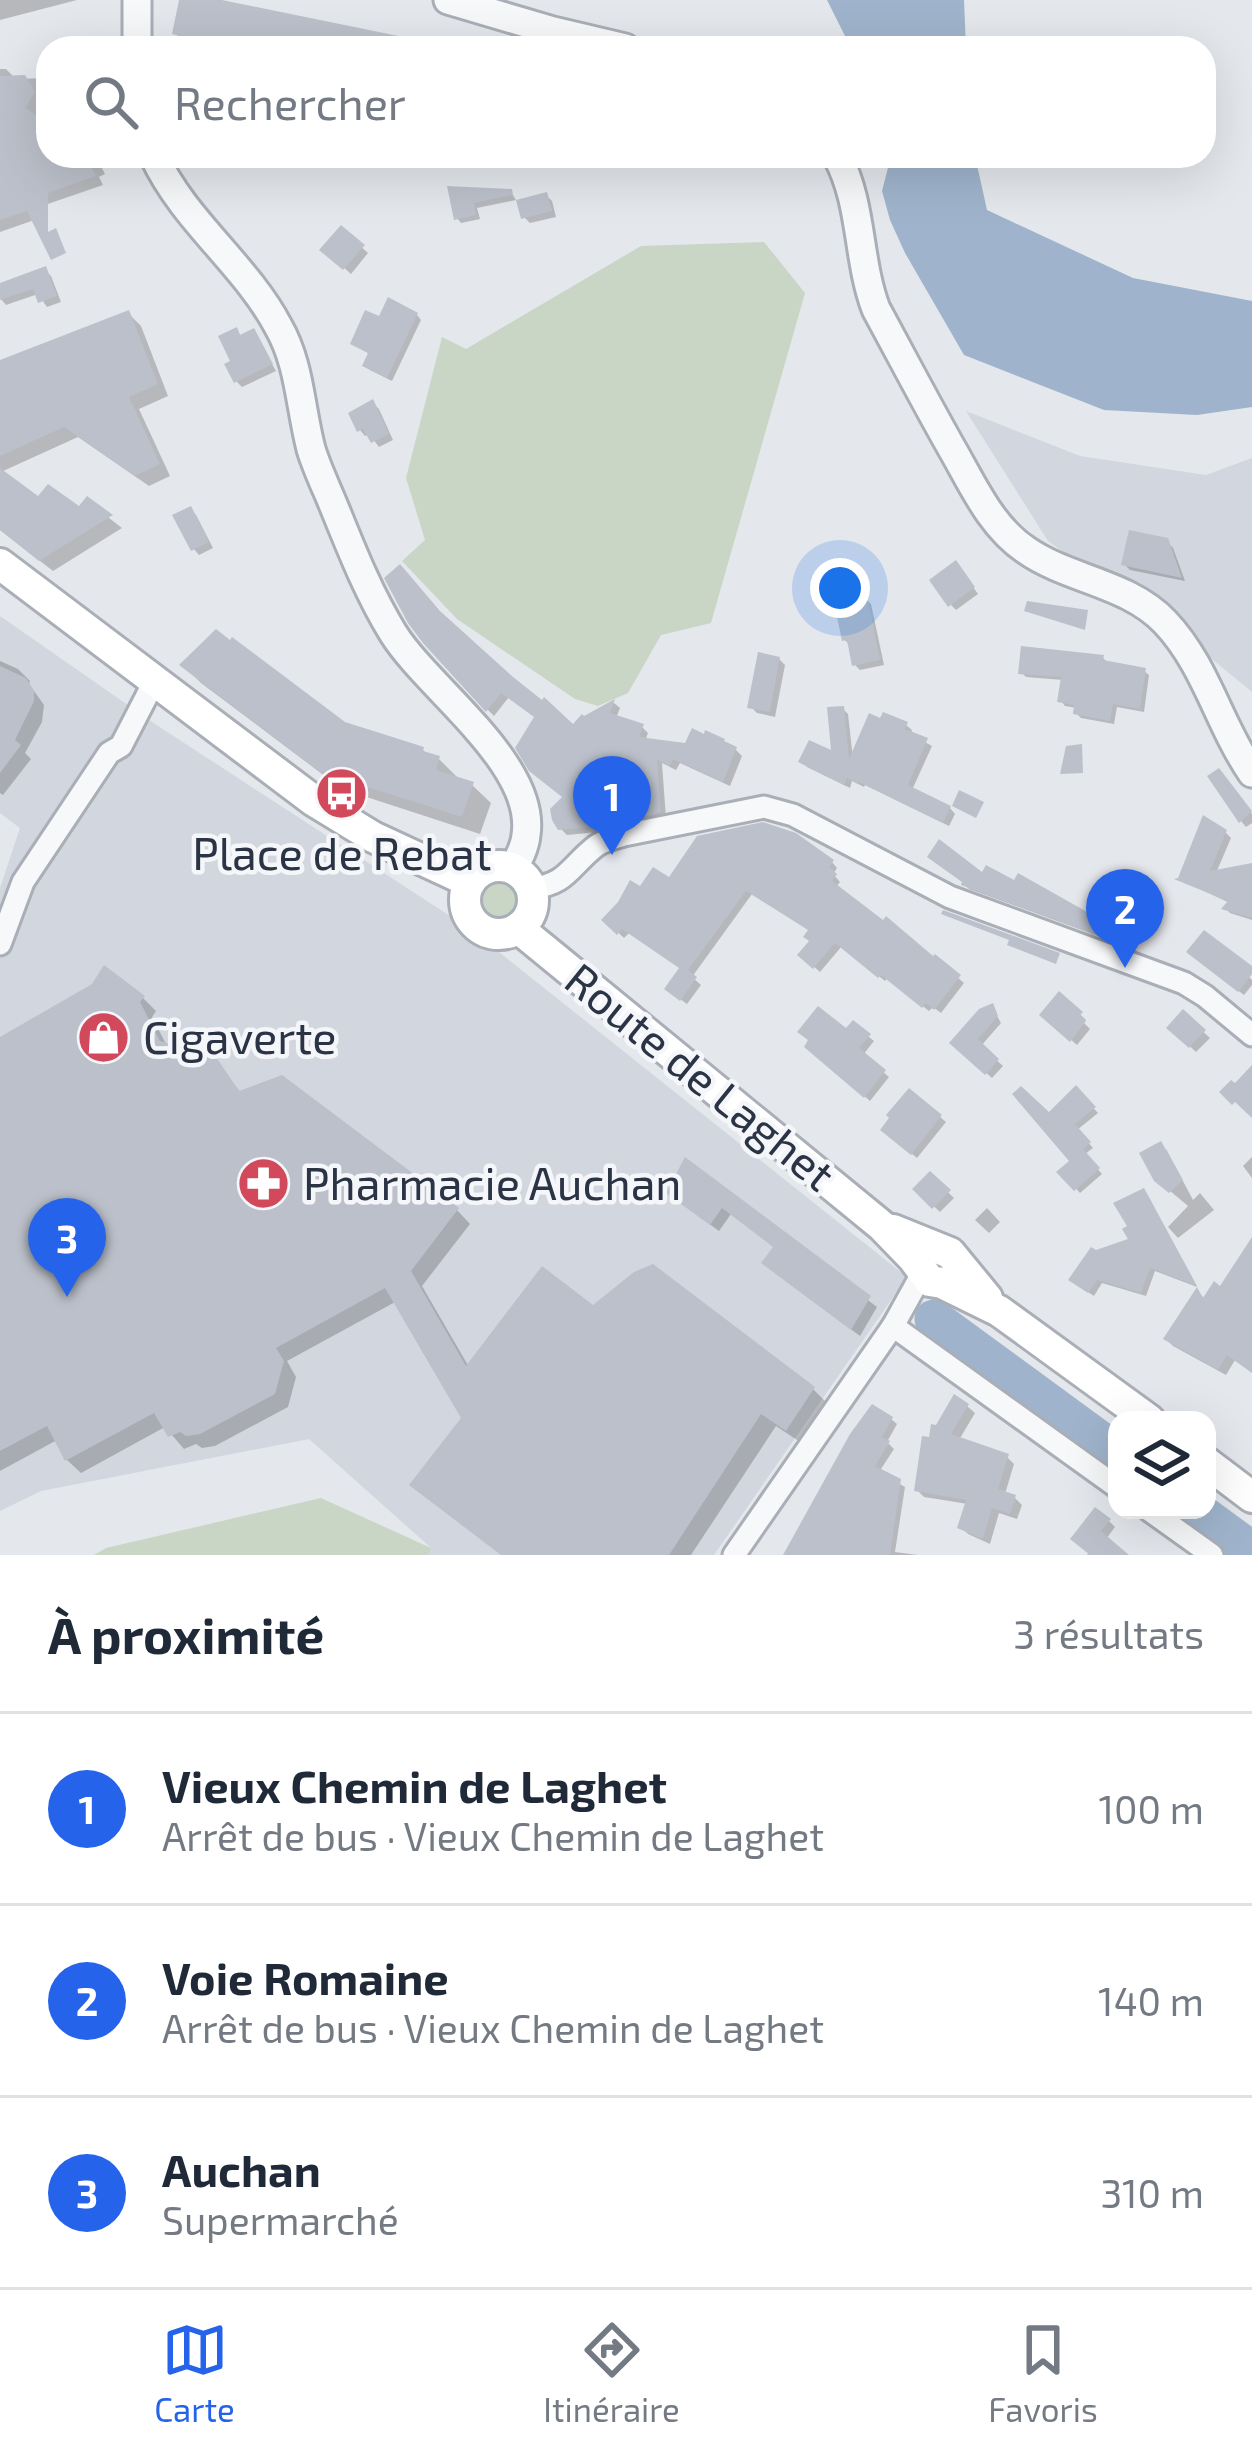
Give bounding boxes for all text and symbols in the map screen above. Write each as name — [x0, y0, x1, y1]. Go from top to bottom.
search box — [36, 36, 1216, 168]
icon: search — [78, 69, 144, 135]
text: Rechercher — [174, 75, 406, 129]
your location — [810, 558, 870, 618]
pin: 1 — [573, 756, 651, 855]
bus stop icon: Place de Rebat — [314, 765, 370, 821]
place label: Place de Rebat — [192, 825, 492, 879]
pin: 2 — [1086, 869, 1164, 968]
street label: Route de Laghet — [556, 950, 847, 1200]
place label: Cigaverte — [143, 1009, 337, 1063]
shop icon: Cigaverte — [76, 1010, 132, 1066]
place label: Pharmacie Auchan — [303, 1155, 682, 1209]
pharmacy icon: Pharmacie Auchan — [236, 1156, 292, 1212]
pin: 3 — [28, 1198, 106, 1297]
map controls — [1108, 1411, 1216, 1519]
button: layers — [1108, 1411, 1216, 1519]
text: À proximité — [48, 1603, 324, 1664]
text: 3 résultats — [1013, 1610, 1204, 1657]
text: Vieux Chemin de Laghet — [162, 1758, 667, 1812]
text: 1 — [79, 1785, 95, 1832]
text: 100 m — [1099, 1785, 1204, 1832]
text: Arrêt de bus · Vieux Chemin de Laghet — [162, 1812, 824, 1859]
text: Voie Romaine — [162, 1950, 449, 2004]
text: 2 — [76, 1977, 98, 2024]
text: 140 m — [1098, 1977, 1204, 2024]
text: Arrêt de bus · Vieux Chemin de Laghet — [162, 2004, 824, 2051]
text: Auchan — [162, 2142, 321, 2196]
text: 3 — [76, 2169, 98, 2216]
text: 310 m — [1100, 2169, 1204, 2216]
text: Supermarché — [162, 2196, 399, 2243]
tab: Carte — [154, 2317, 235, 2429]
tab: Itinéraire — [543, 2317, 680, 2429]
tab: Favoris — [988, 2317, 1098, 2429]

